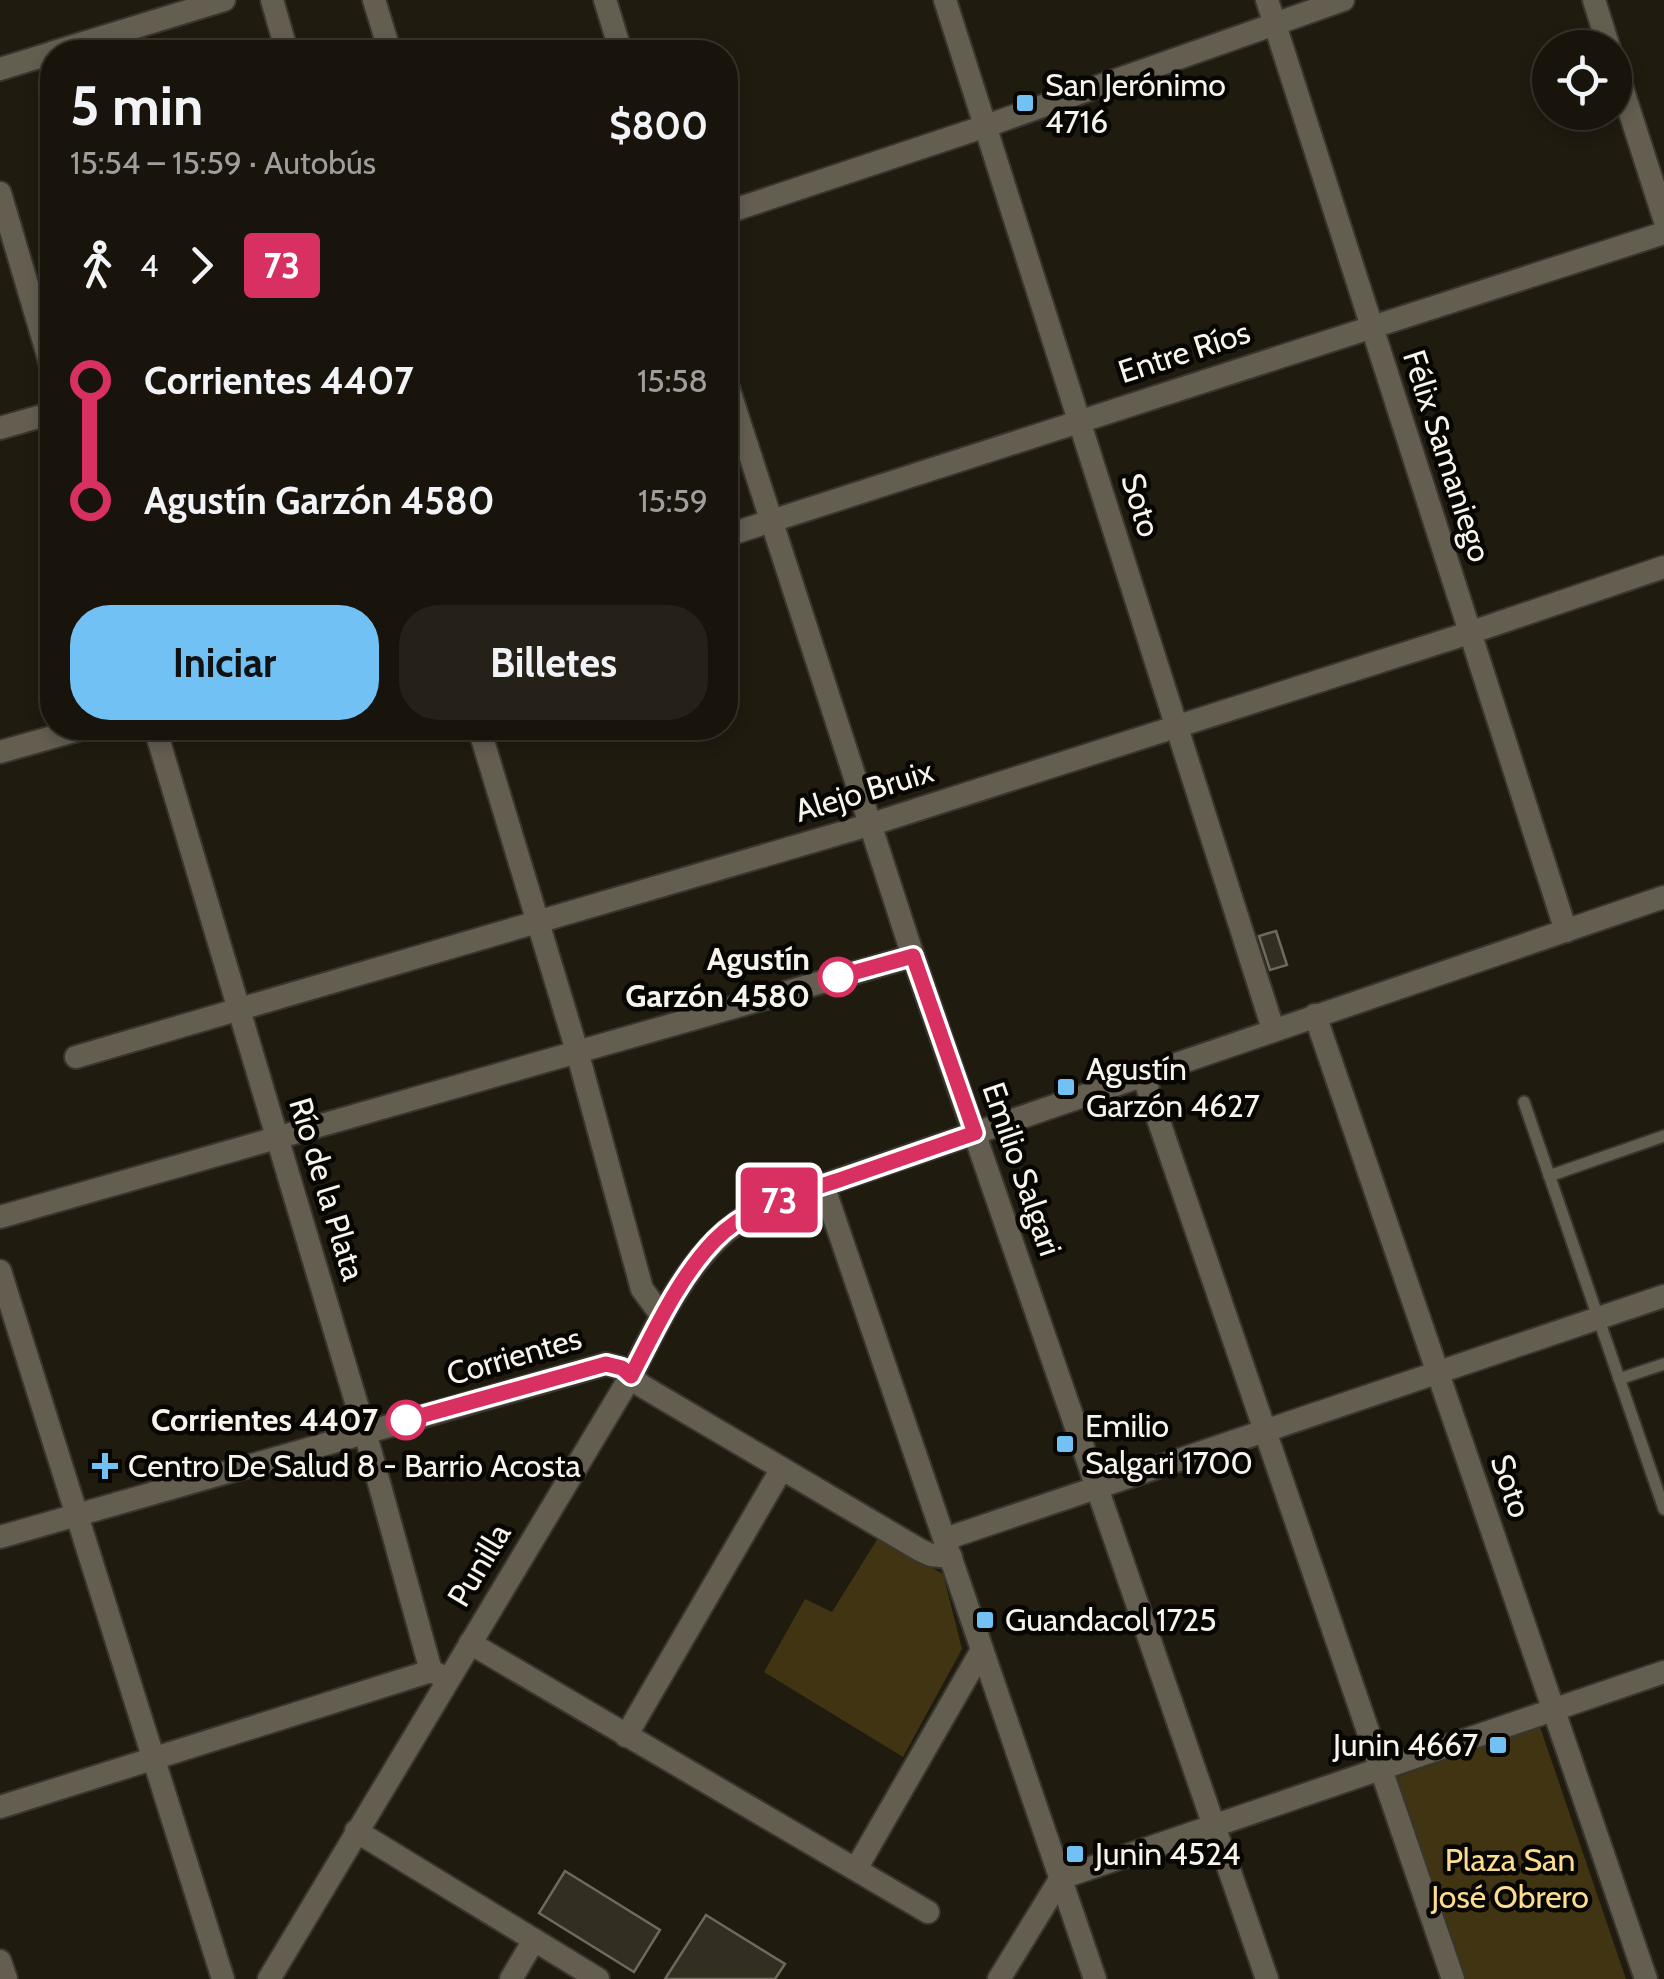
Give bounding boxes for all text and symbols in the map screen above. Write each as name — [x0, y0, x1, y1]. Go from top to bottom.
map controls — [1532, 30, 1632, 130]
button: locate — [1532, 30, 1632, 130]
place label: San Jerónimo 4716 — [1045, 65, 1226, 141]
text: 5 min — [70, 72, 203, 139]
marker: San Jerónimo 4716 — [1014, 92, 1036, 114]
text: $800 — [609, 102, 708, 149]
text: 15:54 – 15:59 · Autobús — [70, 143, 376, 182]
icon: walk — [70, 238, 125, 293]
icon: forward — [174, 238, 229, 293]
text: 73 — [264, 244, 300, 287]
text: 4 — [140, 246, 159, 285]
street label: Entre Ríos — [1113, 312, 1254, 391]
street label: Félix Samaniego — [1395, 345, 1500, 567]
text: Corrientes 4407 — [144, 357, 414, 404]
text: 15:58 — [637, 361, 708, 400]
street label: Soto — [1113, 468, 1170, 541]
text: Agustín Garzón 4580 — [144, 477, 495, 524]
text: 15:59 — [638, 481, 708, 520]
button: Iniciar — [70, 605, 379, 720]
button: Billetes — [399, 605, 708, 720]
street label: Alejo Bruix — [790, 751, 938, 830]
place label: Agustín Garzón 4580 — [625, 939, 810, 1015]
marker: Agustín Garzón 4580 — [819, 958, 857, 996]
place label: Agustín Garzón 4627 — [1086, 1049, 1260, 1125]
marker: Agustín Garzón 4627 — [1055, 1076, 1077, 1098]
street label: Emilio Salgari — [975, 1077, 1070, 1261]
street label: Río de la Plata — [281, 1093, 374, 1286]
line badge: 73 — [734, 1168, 824, 1232]
text: 73 — [761, 1179, 797, 1222]
street label: Corrientes — [442, 1318, 586, 1393]
place label: Corrientes 4407 — [151, 1400, 379, 1439]
marker: Corrientes 4407 — [387, 1401, 425, 1439]
place label: Emilio Salgari 1700 — [1085, 1406, 1253, 1482]
marker: Emilio Salgari 1700 — [1054, 1433, 1076, 1455]
place label: Centro De Salud 8 - Barrio Acosta — [128, 1446, 581, 1485]
street label: Soto — [1483, 1449, 1540, 1523]
marker: Centro De Salud 8 - Barrio Acosta — [92, 1453, 118, 1479]
street label: Punilla — [439, 1516, 519, 1613]
place label: Guandacol 1725 — [1005, 1600, 1217, 1639]
marker: Guandacol 1725 — [974, 1609, 996, 1631]
place label: Junin 4667 — [1332, 1725, 1478, 1764]
marker: Junin 4667 — [1487, 1734, 1509, 1756]
place label: Junin 4524 — [1094, 1834, 1240, 1873]
park label: Plaza San José Obrero — [1430, 1840, 1589, 1916]
marker: Junin 4524 — [1064, 1843, 1086, 1865]

